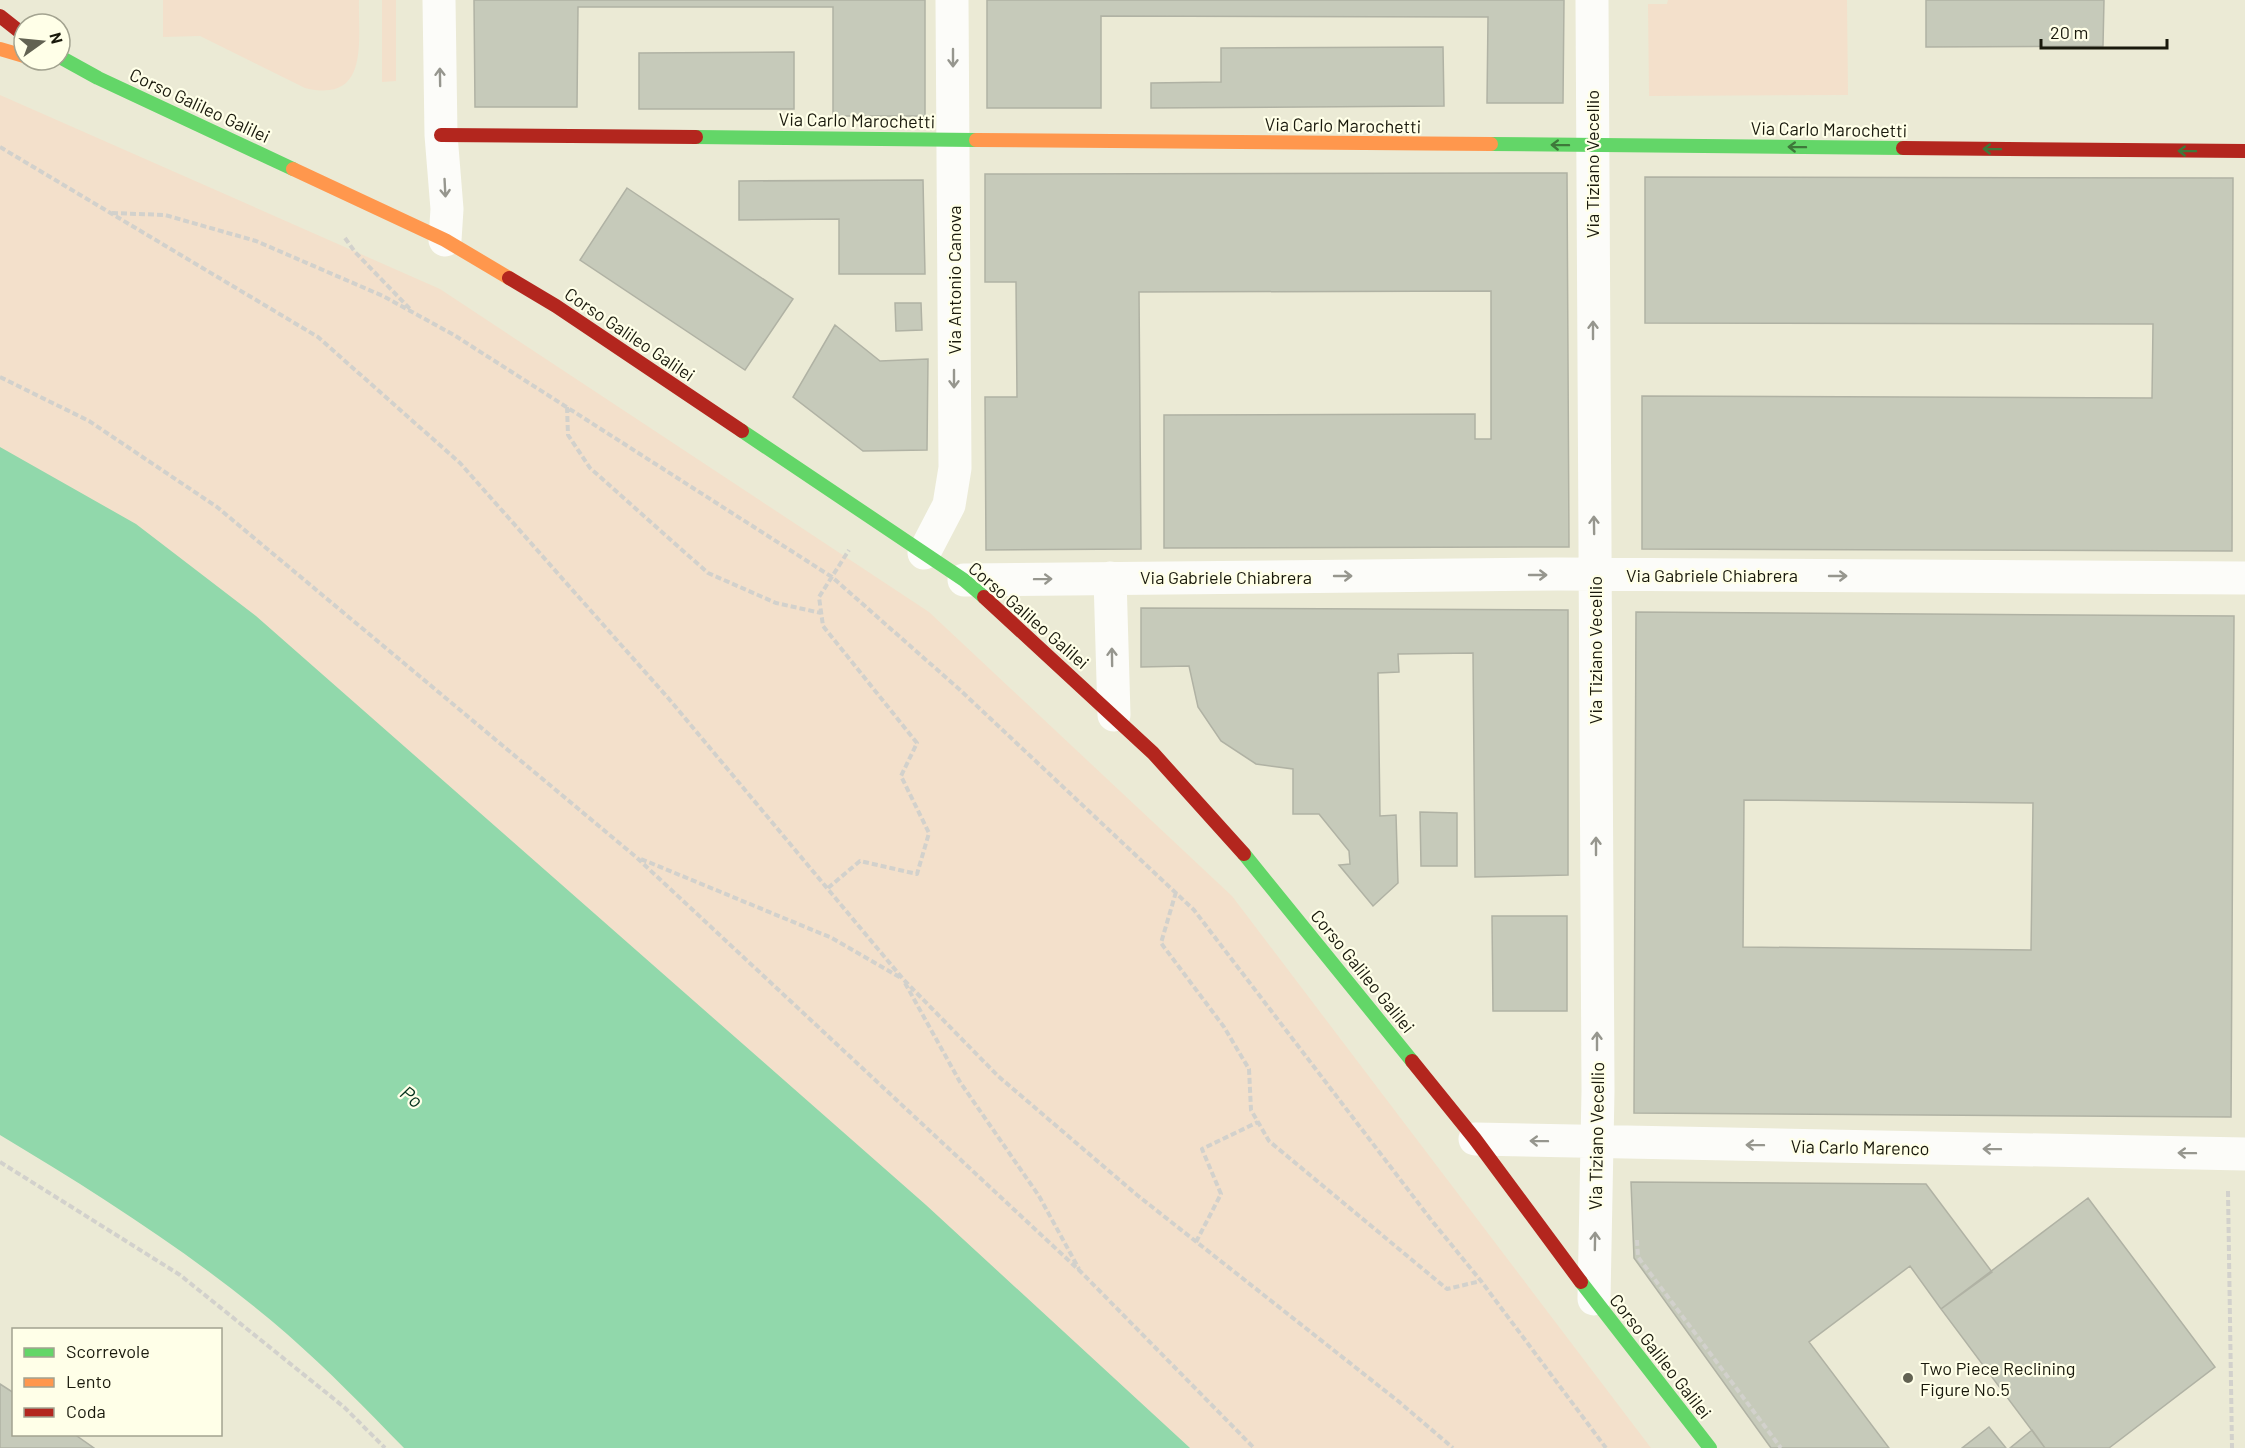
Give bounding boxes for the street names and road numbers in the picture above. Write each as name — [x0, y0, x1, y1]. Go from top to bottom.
street label: Corso Galileo Galilei — [126, 63, 274, 147]
street label: Via Tiziano Vecellio — [1581, 90, 1603, 238]
street label: Via Carlo Marochetti — [779, 108, 935, 132]
street label: Via Carlo Marochetti — [1265, 113, 1421, 137]
street label: Via Carlo Marochetti — [1751, 117, 1907, 141]
street label: Via Antonio Canova — [943, 206, 965, 355]
street label: Corso Galileo Galilei — [561, 282, 699, 386]
street label: Corso Galileo Galilei — [964, 557, 1094, 673]
street label: Via Gabriele Chiabrera — [1626, 564, 1798, 586]
street label: Via Gabriele Chiabrera — [1140, 566, 1312, 588]
street label: Via Tiziano Vecellio — [1584, 576, 1606, 724]
street label: Corso Galileo Galilei — [1306, 905, 1420, 1037]
street label: Via Tiziano Vecellio — [1584, 1062, 1608, 1210]
street label: Via Carlo Marenco — [1790, 1135, 1930, 1159]
street label: Corso Galileo Galilei — [1605, 1289, 1717, 1423]

